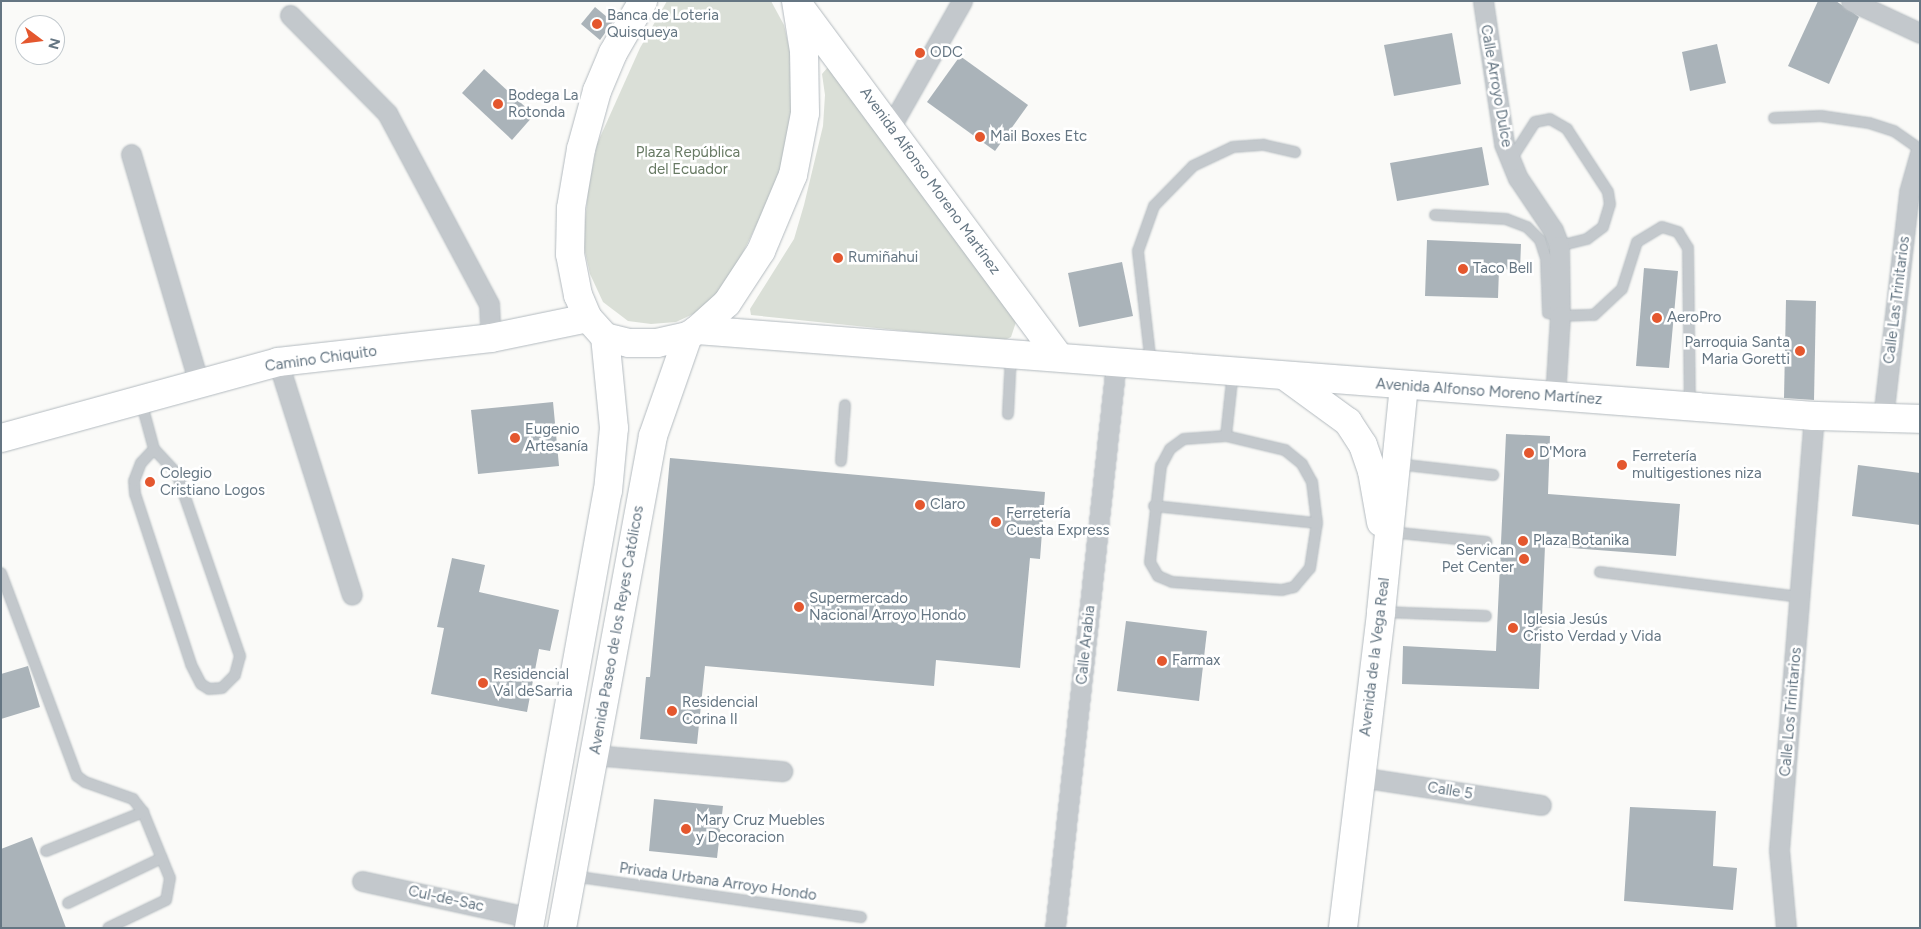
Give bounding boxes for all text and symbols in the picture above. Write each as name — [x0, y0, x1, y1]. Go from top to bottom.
place label: Banca de Loteria Quisqueya — [607, 6, 719, 41]
north arrow — [15, 15, 65, 65]
marker: Banca de Loteria Quisqueya — [591, 18, 603, 30]
street label: Calle Arroyo Dulce — [1476, 23, 1516, 149]
text: N — [44, 36, 64, 51]
place label: ODC — [930, 44, 963, 62]
marker: ODC — [914, 47, 926, 59]
street label: Avenida Alfonso Moreno Martínez — [856, 84, 1004, 278]
place label: Bodega La Rotonda — [508, 86, 578, 121]
marker: Bodega La Rotonda — [492, 98, 504, 110]
place label: Mail Boxes Etc — [990, 128, 1087, 146]
marker: Mail Boxes Etc — [974, 131, 986, 143]
park label: Plaza República del Ecuador — [636, 143, 740, 178]
street label: Calle Las Trinitarios — [1880, 235, 1914, 365]
place label: Rumiñahui — [848, 249, 918, 267]
marker: Rumiñahui — [832, 252, 844, 264]
place label: Taco Bell — [1473, 260, 1532, 278]
marker: Taco Bell — [1457, 263, 1469, 275]
place label: AeroPro — [1667, 309, 1721, 327]
marker: AeroPro — [1651, 312, 1663, 324]
place label: Parroquia Santa Maria Goretti — [1685, 333, 1790, 368]
street label: Camino Chiquito — [264, 342, 378, 376]
marker: Parroquia Santa Maria Goretti — [1794, 345, 1806, 357]
street label: Avenida Alfonso Moreno Martínez — [1375, 375, 1603, 409]
place label: Eugenio Artesanía — [525, 420, 588, 455]
marker: Eugenio Artesanía — [509, 432, 521, 444]
place label: D'Mora — [1539, 444, 1586, 462]
marker: D'Mora — [1523, 447, 1535, 459]
place label: Ferretería multigestiones niza — [1632, 447, 1762, 482]
marker: Ferretería multigestiones niza — [1616, 459, 1628, 471]
place label: Colegio Cristiano Logos — [160, 464, 265, 499]
marker: Colegio Cristiano Logos — [144, 476, 156, 488]
place label: Claro — [930, 496, 966, 514]
marker: Claro — [914, 499, 926, 511]
street label: Avenida Paseo de los Reyes Católicos — [586, 504, 648, 756]
place label: Ferretería Cuesta Express — [1006, 504, 1109, 539]
marker: Ferretería Cuesta Express — [990, 516, 1002, 528]
place label: Plaza Botanika — [1533, 532, 1629, 550]
marker: Plaza Botanika — [1517, 535, 1529, 547]
place label: Servican Pet Center — [1442, 541, 1514, 576]
marker: Servican Pet Center — [1518, 553, 1530, 565]
street label: Avenida de la Vega Real — [1356, 577, 1394, 737]
place label: Supermercado Nacional Arroyo Hondo — [809, 589, 966, 624]
marker: Supermercado Nacional Arroyo Hondo — [793, 601, 805, 613]
street label: Calle Arabia — [1073, 604, 1099, 686]
place label: Iglesia Jesús Cristo Verdad y Vida — [1523, 610, 1661, 645]
marker: Iglesia Jesús Cristo Verdad y Vida — [1507, 622, 1519, 634]
street label: Calle Los Trinitarios — [1776, 647, 1806, 777]
place label: Farmax — [1172, 652, 1220, 670]
marker: Farmax — [1156, 655, 1168, 667]
place label: Residencial Val deSarria — [493, 665, 573, 700]
marker: Residencial Val deSarria — [477, 677, 489, 689]
place label: Residencial Corina II — [682, 693, 758, 728]
marker: Residencial Corina II — [666, 705, 678, 717]
street label: Calle 5 — [1426, 779, 1474, 803]
place label: Mary Cruz Muebles y Decoracion — [696, 811, 825, 846]
marker: Mary Cruz Muebles y Decoracion — [680, 823, 692, 835]
street label: Privada Urbana Arroyo Hondo — [618, 859, 818, 905]
street label: Cul-de-Sac — [406, 882, 486, 916]

